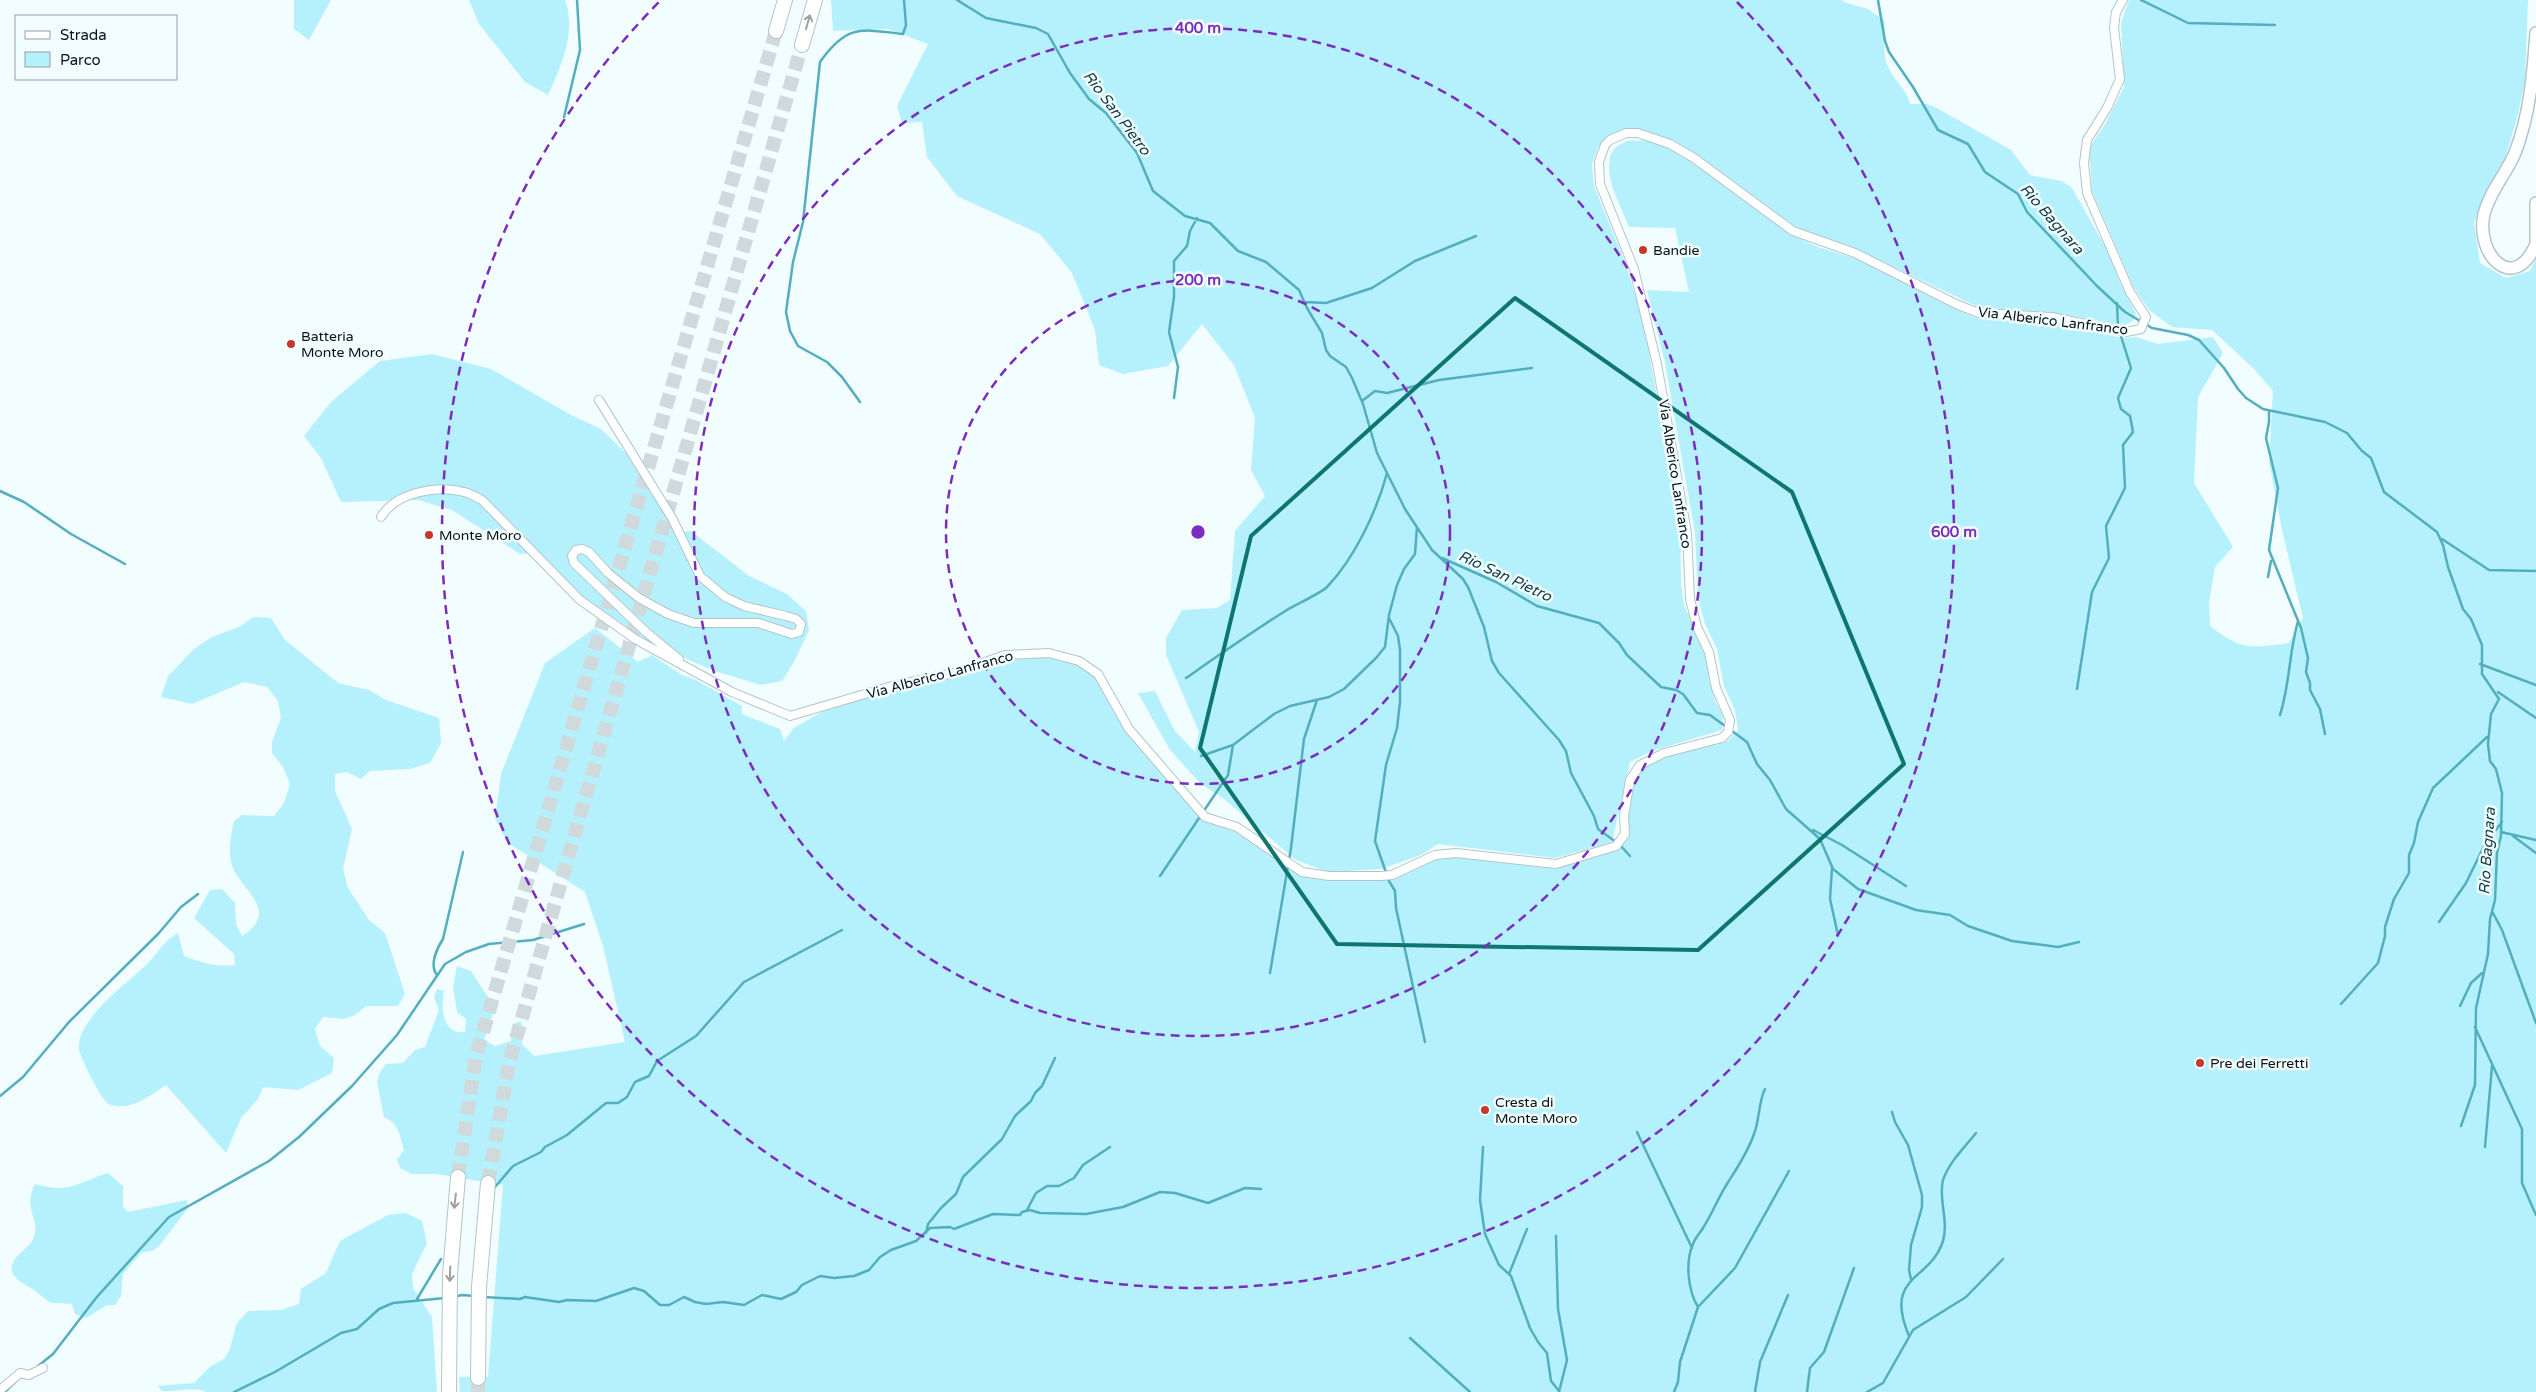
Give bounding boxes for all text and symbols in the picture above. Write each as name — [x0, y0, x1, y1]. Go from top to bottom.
legend — [15, 15, 178, 80]
one-way arrow — [804, 15, 814, 31]
text: 400 m — [1175, 19, 1221, 37]
text: Strada — [60, 26, 107, 44]
text: Parco — [60, 51, 101, 69]
water label: Rio San Pietro — [1080, 67, 1155, 159]
water label: Rio Bagnara — [2017, 180, 2088, 258]
place label: Bandie — [1653, 242, 1699, 259]
marker: Bandie — [1637, 244, 1649, 256]
text: 200 m — [1175, 271, 1221, 289]
street label: Via Alberico Lanfranco — [1977, 303, 2129, 339]
place label: Batteria Monte Moro — [301, 328, 384, 361]
marker: Batteria Monte Moro — [285, 338, 297, 350]
street label: Via Alberico Lanfranco — [1655, 398, 1695, 550]
centre of rings — [1189, 523, 1207, 541]
text: 600 m — [1931, 523, 1977, 541]
place label: Monte Moro — [439, 527, 522, 544]
marker: Monte Moro — [423, 529, 435, 541]
water label: Rio San Pietro — [1456, 547, 1555, 606]
street label: Via Alberico Lanfranco — [865, 647, 1015, 703]
water label: Rio Bagnara — [2475, 806, 2499, 895]
place label: Pre dei Ferretti — [2210, 1055, 2308, 1072]
marker: Pre dei Ferretti — [2194, 1057, 2206, 1069]
place label: Cresta di Monte Moro — [1495, 1094, 1578, 1127]
marker: Cresta di Monte Moro — [1479, 1104, 1491, 1116]
one-way arrow — [450, 1193, 460, 1209]
one-way arrow — [445, 1266, 454, 1282]

